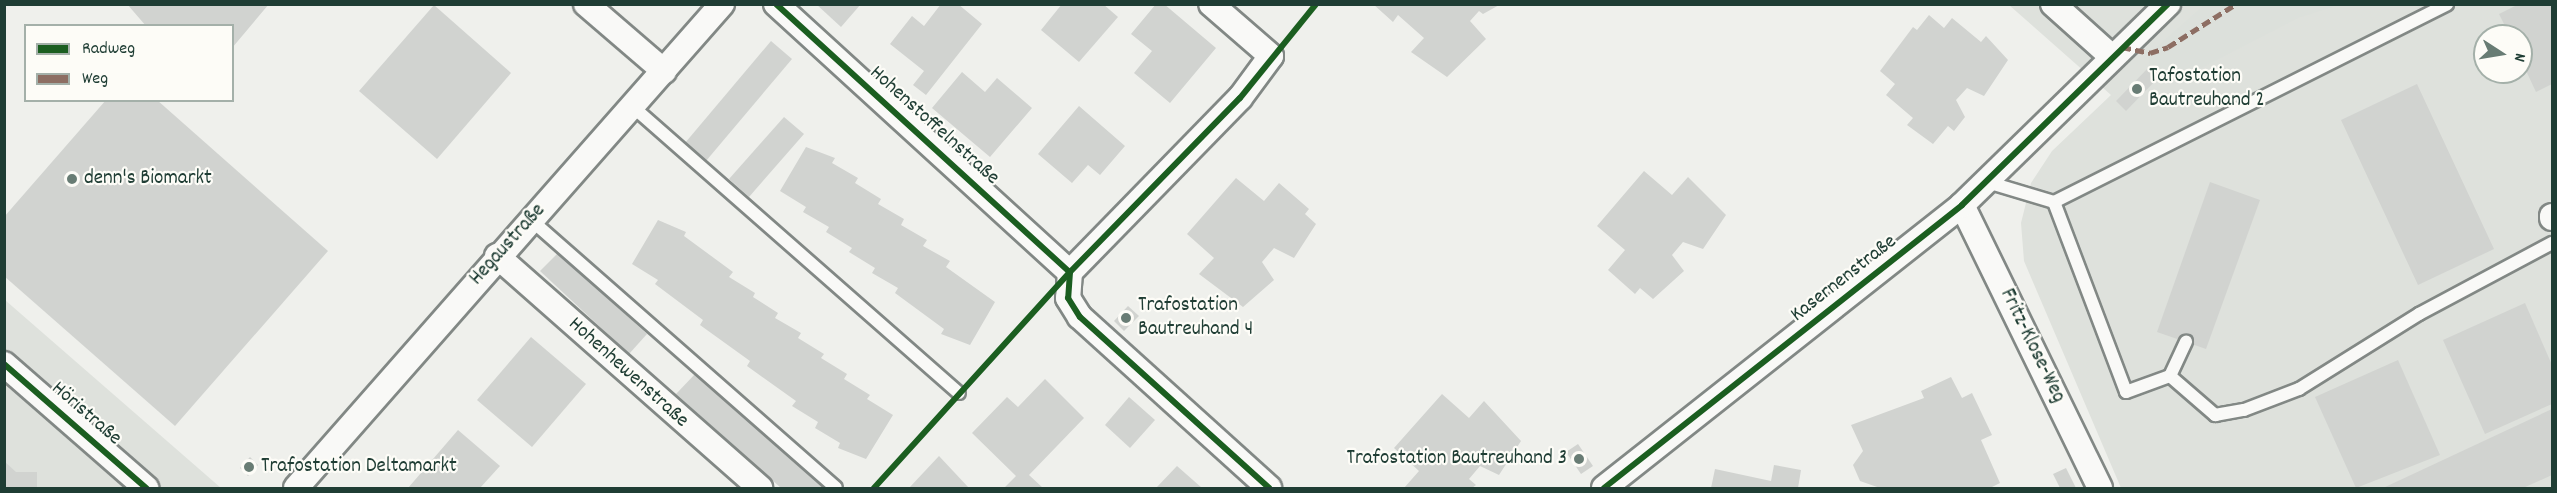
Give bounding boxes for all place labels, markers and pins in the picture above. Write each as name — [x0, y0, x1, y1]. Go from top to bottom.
place label: Tafostation Bautreuhand 2 — [2149, 64, 2265, 114]
marker: Tafostation Bautreuhand 2 — [2130, 82, 2144, 96]
place label: denn's Biomarkt — [84, 166, 212, 192]
marker: denn's Biomarkt — [65, 172, 79, 186]
place label: Trafostation Bautreuhand 4 — [1138, 293, 1253, 343]
marker: Trafostation Bautreuhand 4 — [1119, 311, 1133, 325]
place label: Trafostation Bautreuhand 3 — [1347, 446, 1567, 472]
marker: Trafostation Bautreuhand 3 — [1572, 452, 1586, 466]
place label: Trafostation Deltamarkt — [261, 454, 457, 480]
marker: Trafostation Deltamarkt — [242, 460, 256, 474]

